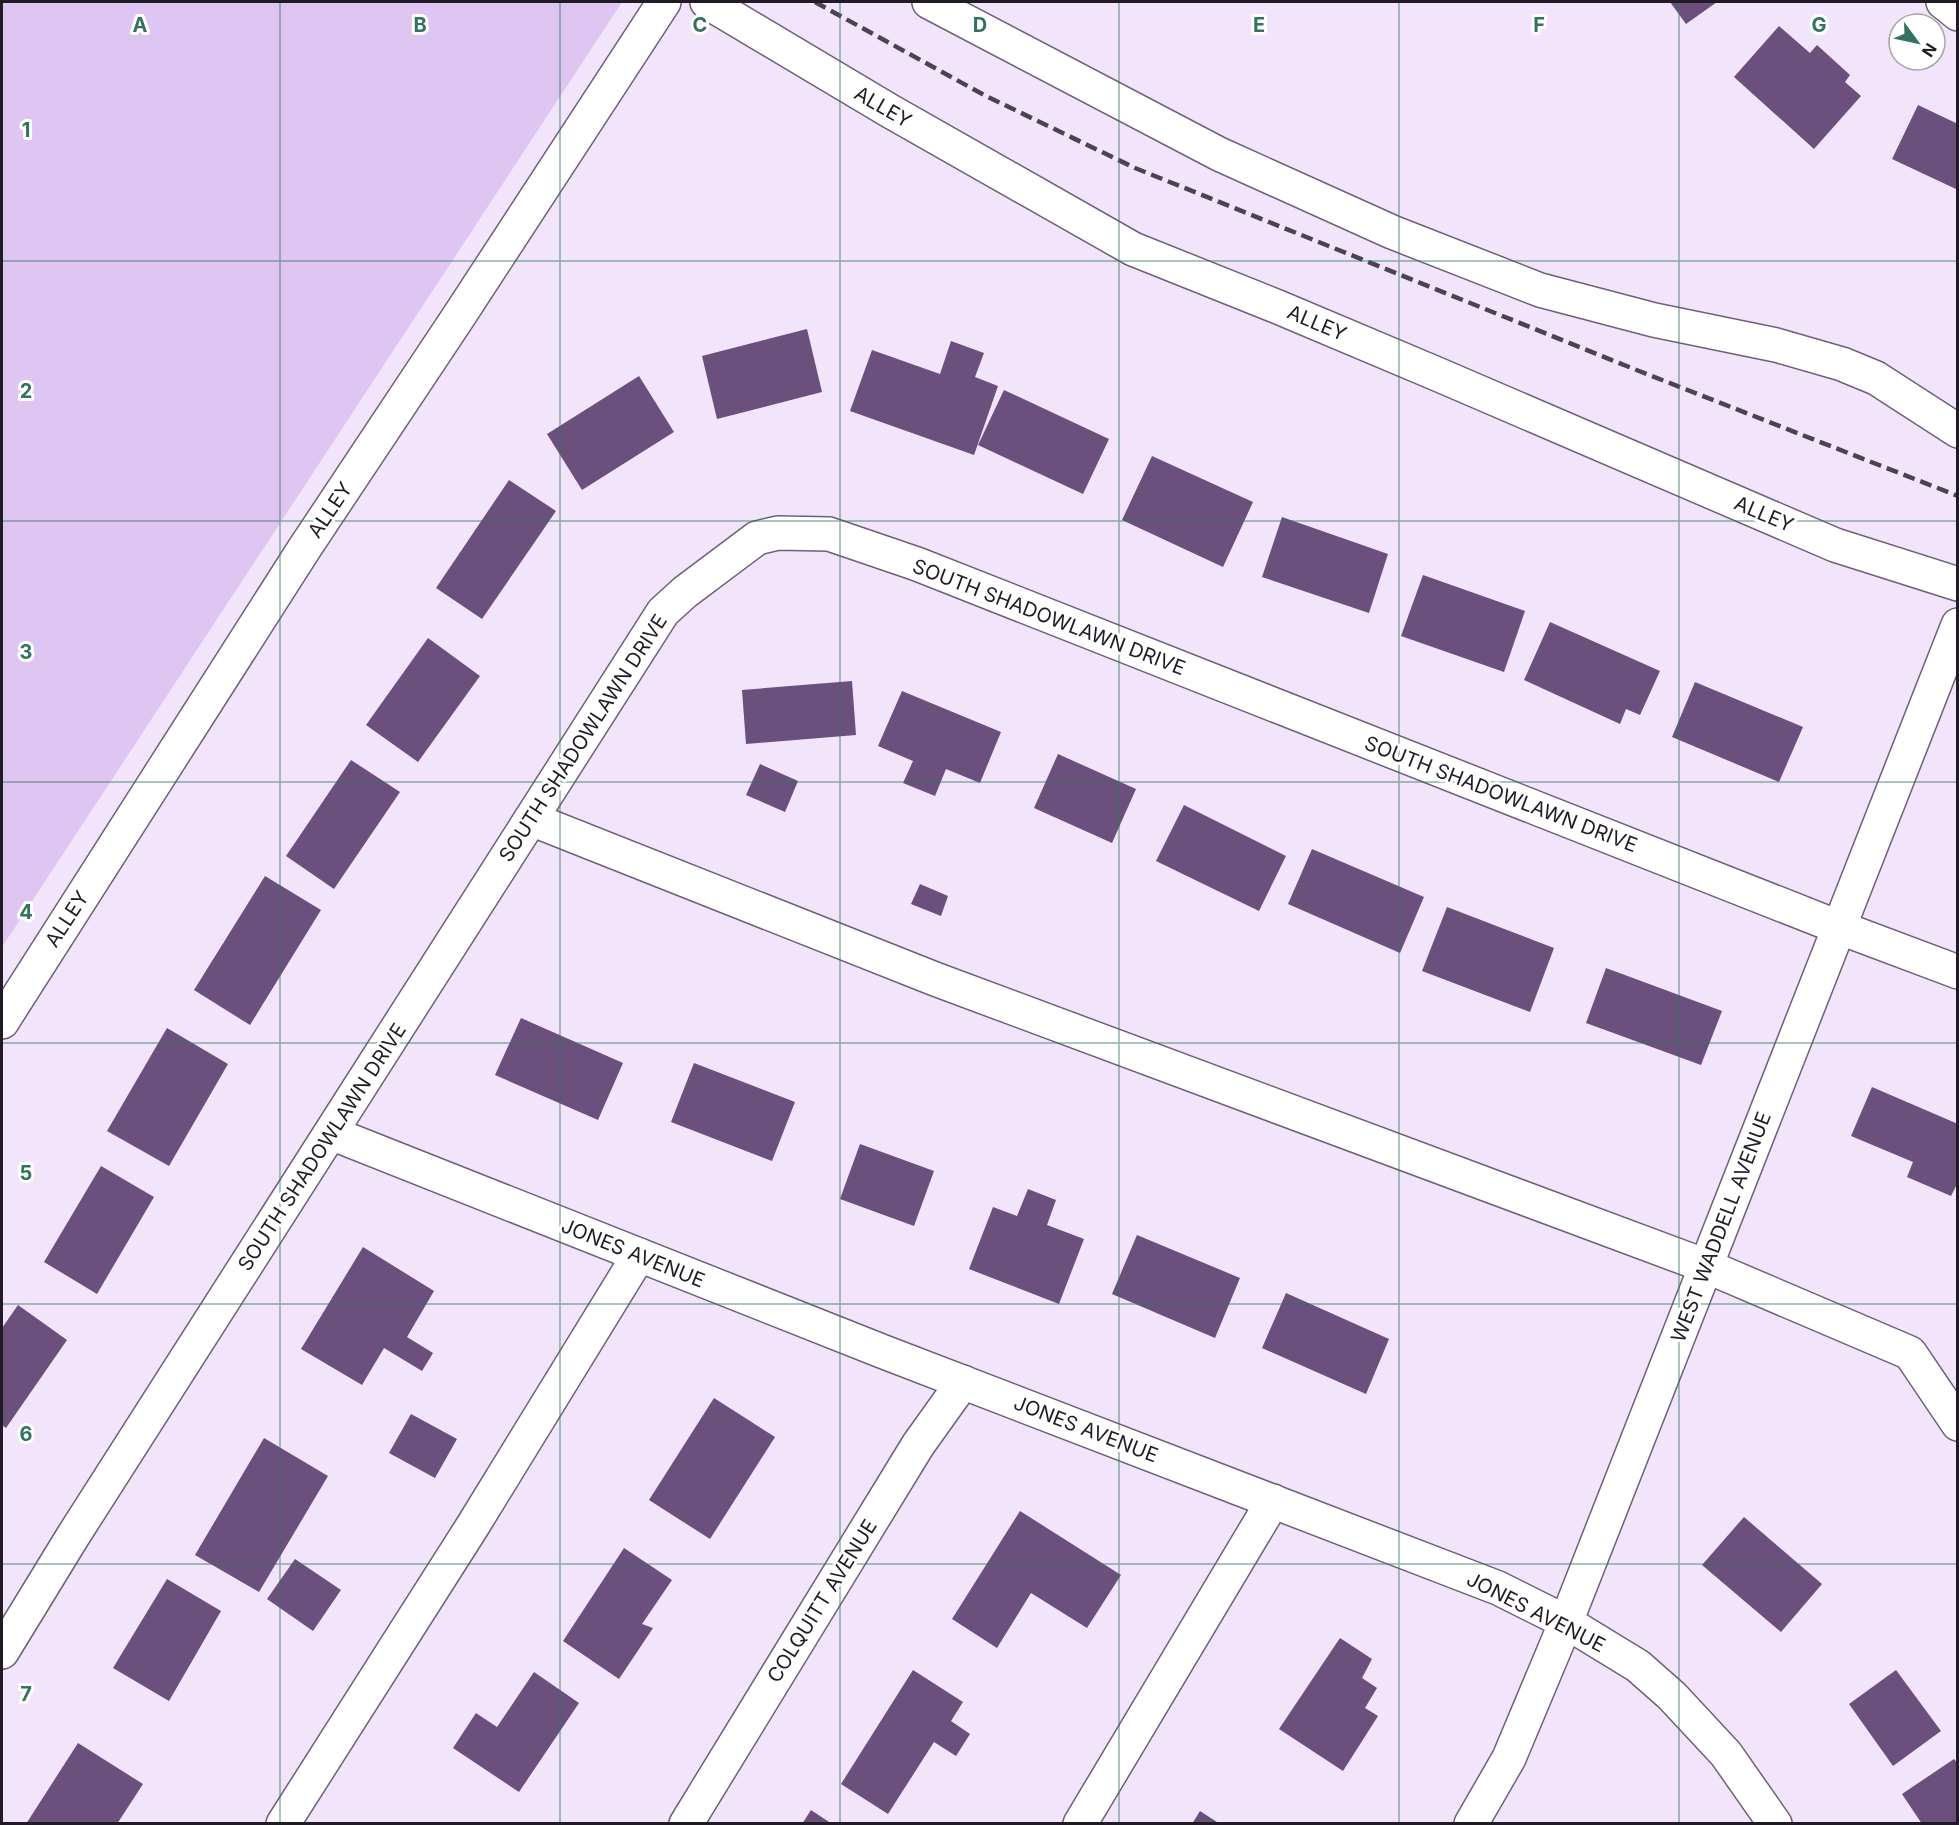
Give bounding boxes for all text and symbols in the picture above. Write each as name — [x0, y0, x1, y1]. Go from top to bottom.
north arrow — [1887, 12, 1947, 72]
text: A — [133, 13, 148, 37]
text: B — [413, 13, 427, 37]
text: C — [693, 13, 707, 37]
text: D — [973, 13, 987, 37]
text: E — [1253, 13, 1265, 37]
text: F — [1533, 13, 1545, 37]
text: G — [1811, 13, 1827, 37]
text: N — [1918, 40, 1941, 61]
street label: ALLEY — [850, 81, 916, 133]
text: 1 — [22, 118, 30, 142]
street label: ALLEY — [1284, 300, 1351, 346]
text: 2 — [20, 379, 32, 403]
street label: ALLEY — [303, 477, 358, 542]
street label: ALLEY — [1731, 491, 1798, 537]
street label: SOUTH SHADOWLAWN DRIVE — [909, 554, 1189, 680]
street label: SOUTH SHADOWLAWN DRIVE — [494, 610, 672, 866]
text: 3 — [20, 640, 32, 664]
street label: SOUTH SHADOWLAWN DRIVE — [1361, 731, 1641, 857]
street label: ALLEY — [40, 886, 94, 952]
text: 4 — [19, 900, 33, 924]
street label: SOUTH SHADOWLAWN DRIVE — [233, 1019, 411, 1275]
street label: WEST WADDELL AVENUE — [1666, 1108, 1776, 1346]
text: 5 — [20, 1161, 32, 1185]
street label: JONES AVENUE — [558, 1213, 708, 1293]
street label: JONES AVENUE — [1011, 1390, 1161, 1468]
text: 6 — [20, 1422, 33, 1446]
street label: COLQUITT AVENUE — [762, 1515, 882, 1687]
street label: JONES AVENUE — [1463, 1567, 1609, 1657]
text: 7 — [20, 1682, 32, 1706]

